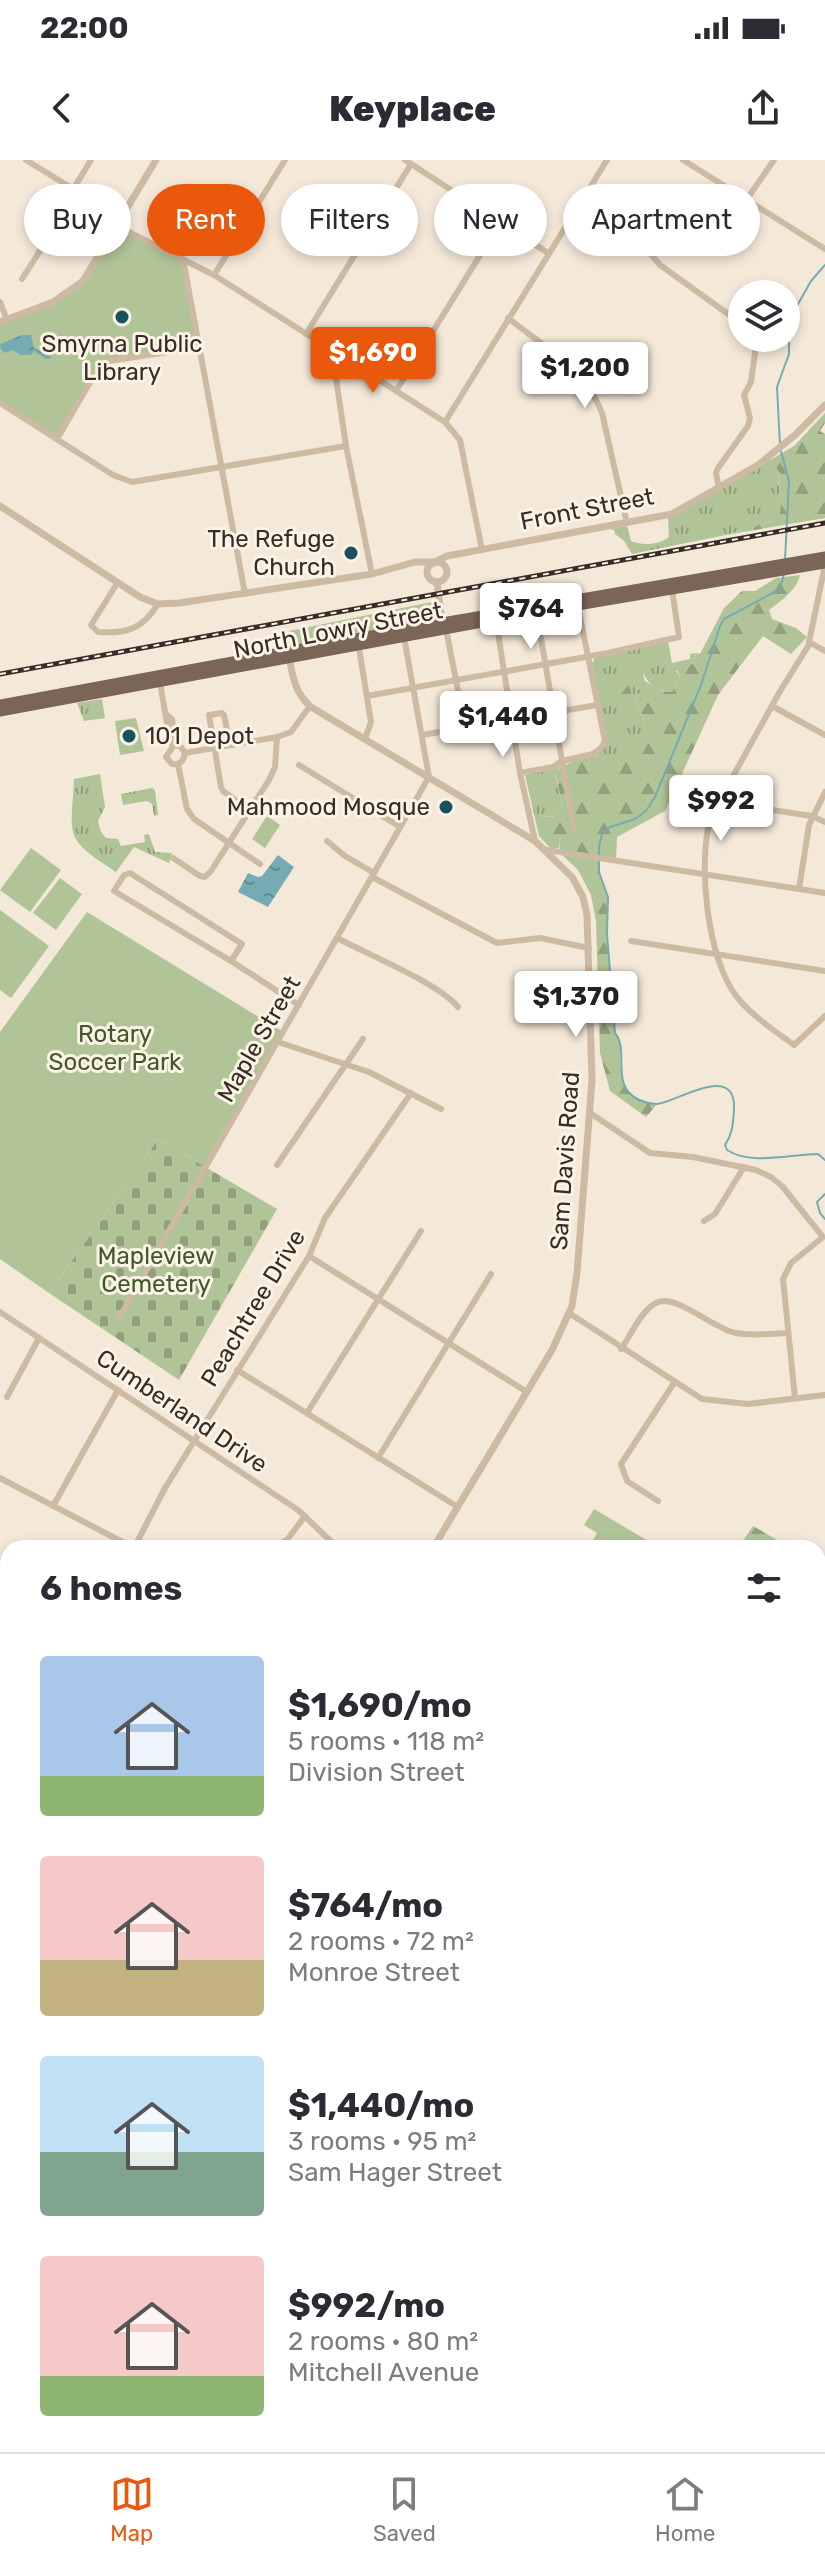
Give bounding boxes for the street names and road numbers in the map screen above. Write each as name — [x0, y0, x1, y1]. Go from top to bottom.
street label: Front Street — [518, 482, 656, 536]
street label: North Lowry Street — [231, 596, 445, 664]
street label: Maple Street — [212, 971, 306, 1107]
street label: Sam Davis Road — [545, 1071, 585, 1251]
street label: Peachtree Drive — [195, 1224, 311, 1392]
street label: Cumberland Drive — [91, 1343, 273, 1479]

